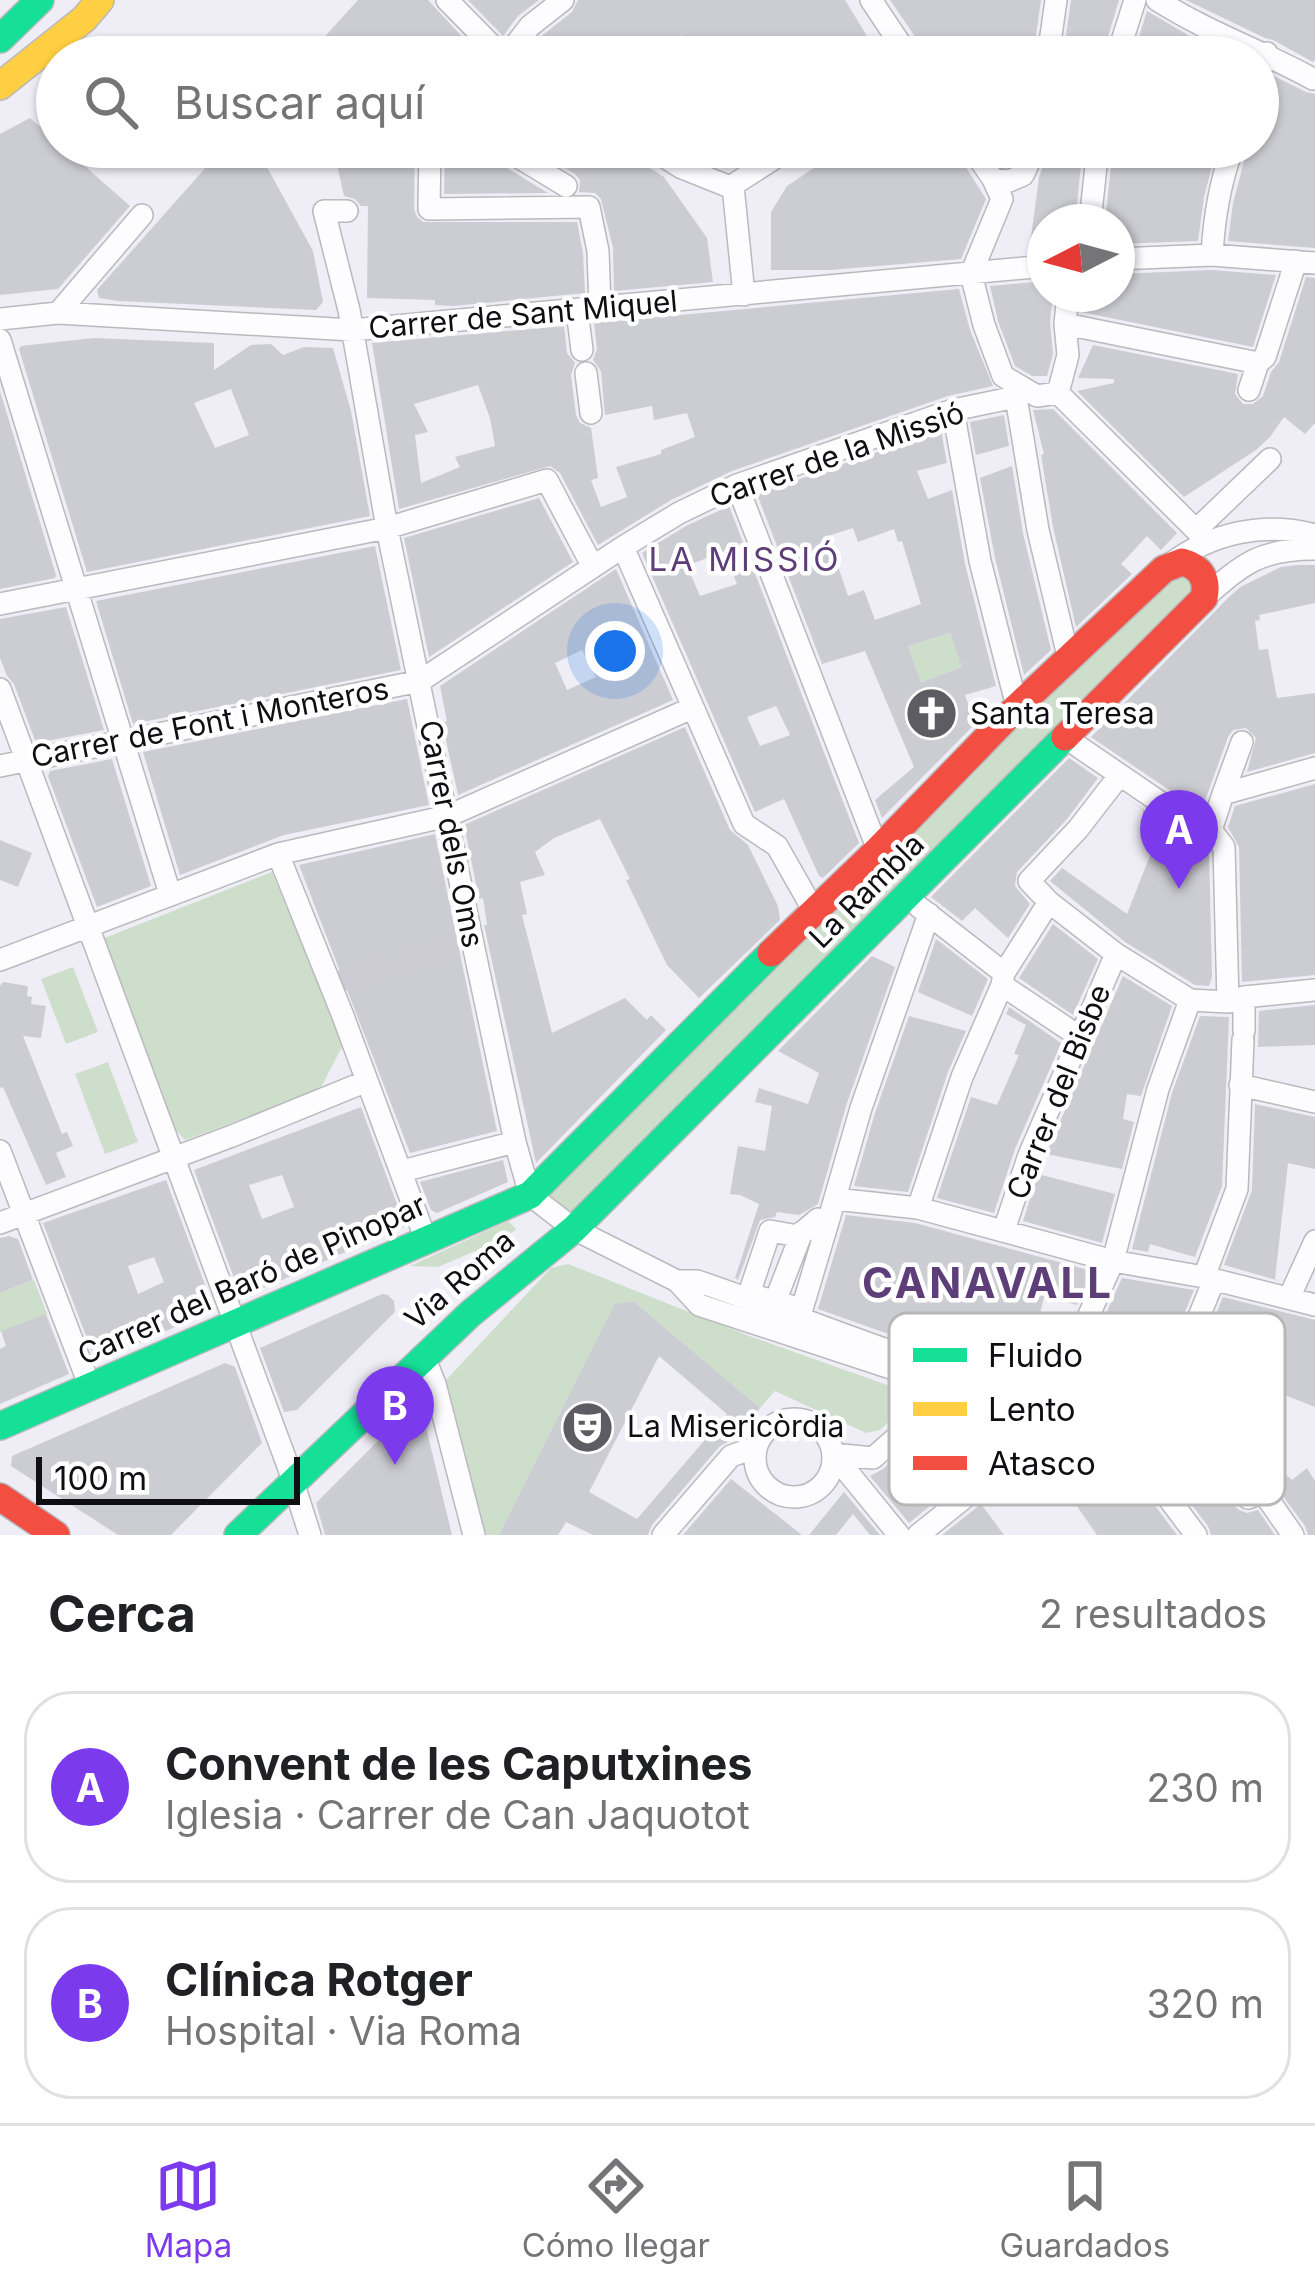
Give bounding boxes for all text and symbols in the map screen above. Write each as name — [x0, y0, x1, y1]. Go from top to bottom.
search box — [36, 36, 1279, 168]
icon: search — [78, 69, 144, 135]
text: Buscar aquí — [174, 75, 425, 130]
north arrow — [1027, 204, 1135, 312]
street label: Carrer de Sant Miquel — [367, 283, 679, 345]
street label: Carrer de la Missió — [705, 394, 969, 514]
district label: LA MISSIÓ — [649, 539, 841, 579]
your location — [585, 621, 645, 681]
street label: Carrer de Font i Monteros — [28, 670, 392, 774]
church icon: Santa Teresa — [903, 686, 959, 742]
place label: Santa Teresa — [970, 695, 1155, 731]
street label: Carrer dels Oms — [412, 717, 492, 951]
pin: A — [1140, 790, 1218, 889]
street label: La Rambla — [802, 826, 931, 955]
street label: Carrer del Bisbe — [999, 979, 1118, 1204]
street label: Carrer del Baró de Pinopar — [72, 1186, 431, 1372]
street label: Via Roma — [397, 1222, 521, 1337]
district label: CANAVALL — [862, 1257, 1114, 1308]
legend — [889, 1313, 1285, 1505]
text: Fluido — [988, 1335, 1083, 1375]
pin: B — [356, 1366, 434, 1465]
text: Lento — [988, 1389, 1076, 1429]
theatre icon: La Misericòrdia — [560, 1399, 616, 1455]
place label: La Misericòrdia — [627, 1408, 844, 1444]
text: Atasco — [988, 1443, 1096, 1483]
scale bar — [36, 1451, 300, 1504]
text: 100 m — [54, 1458, 147, 1498]
text: Cerca — [48, 1583, 196, 1644]
text: 2 resultados — [1039, 1590, 1267, 1637]
text: Convent de les Caputxines — [165, 1736, 753, 1791]
text: A — [75, 1764, 105, 1811]
text: 230 m — [1146, 1764, 1264, 1811]
text: Iglesia · Carrer de Can Jaquotot — [165, 1791, 750, 1838]
text: Clínica Rotger — [165, 1952, 473, 2007]
text: B — [77, 1980, 103, 2027]
text: 320 m — [1146, 1980, 1264, 2027]
text: Hospital · Via Roma — [165, 2007, 522, 2054]
tab: Mapa — [145, 2153, 232, 2265]
tab: Cómo llegar — [522, 2153, 710, 2265]
tab: Guardados — [1000, 2153, 1170, 2265]

